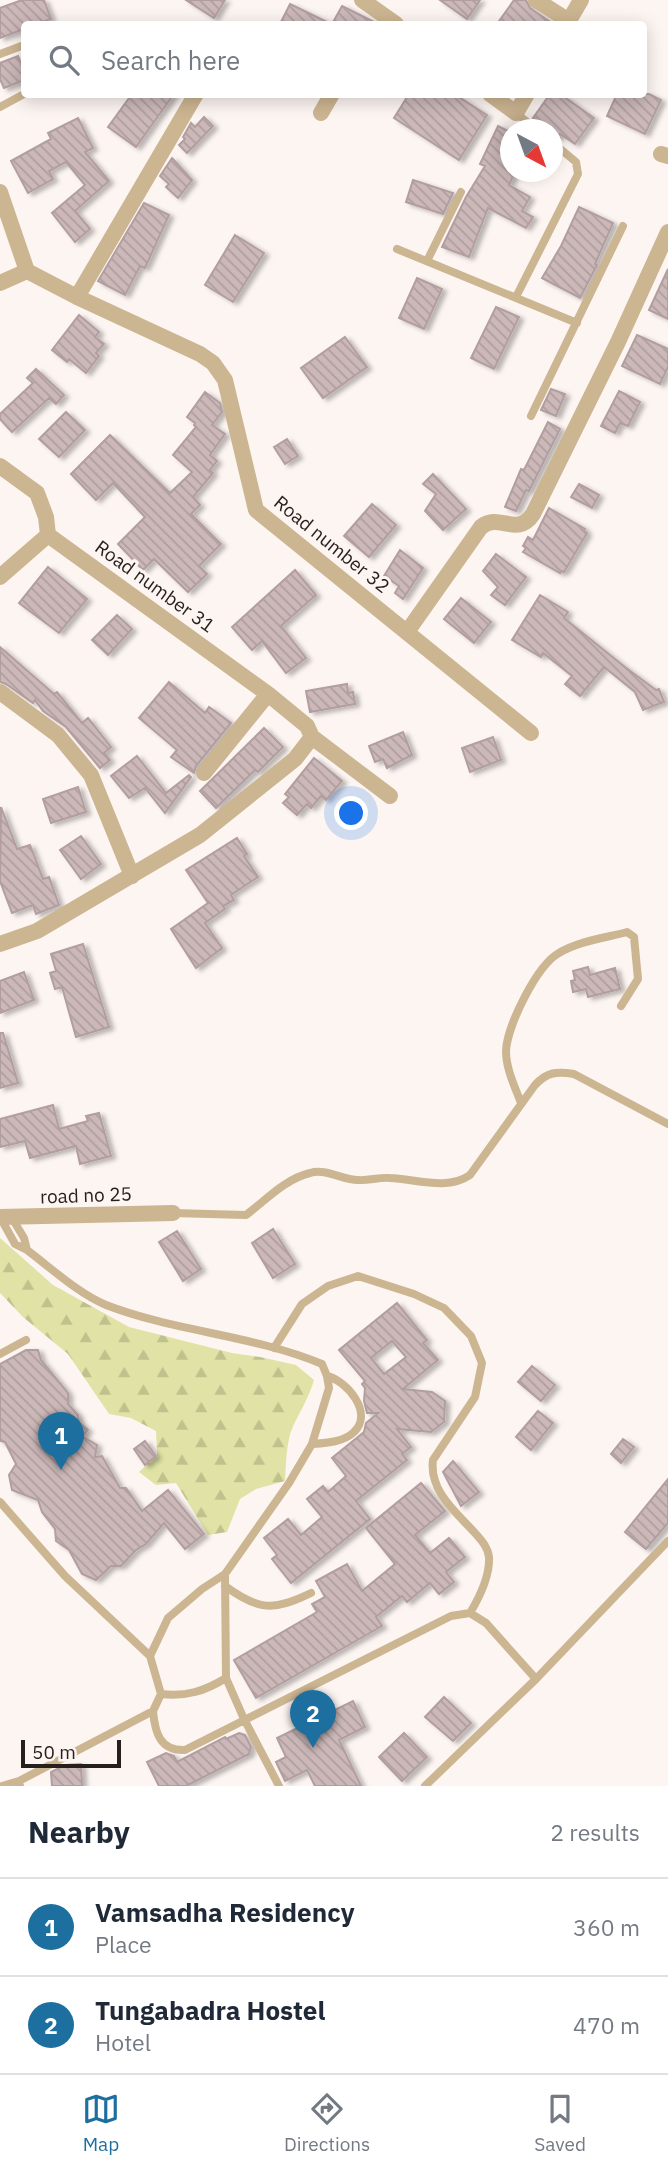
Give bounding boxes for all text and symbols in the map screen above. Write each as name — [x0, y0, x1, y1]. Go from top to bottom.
search box — [21, 21, 647, 98]
icon: search — [45, 41, 83, 79]
text: Search here — [101, 43, 240, 77]
north arrow — [500, 119, 563, 182]
street label: Road number 32 — [269, 490, 395, 598]
street label: Road number 31 — [90, 535, 220, 637]
your location — [334, 796, 368, 830]
street label: road no 25 — [40, 1181, 132, 1209]
pin: 1 — [38, 1412, 84, 1470]
pin: 2 — [290, 1690, 336, 1748]
scale bar — [21, 1737, 121, 1769]
text: 50 m — [32, 1740, 76, 1764]
text: Nearby — [28, 1812, 130, 1851]
text: 2 results — [550, 1817, 640, 1847]
text: Vamsadha Residency — [95, 1895, 355, 1929]
text: 1 — [44, 1912, 58, 1942]
text: 360 m — [573, 1912, 640, 1942]
text: Place — [95, 1929, 152, 1959]
text: Tungabadra Hostel — [95, 1993, 325, 2027]
text: 2 — [44, 2010, 58, 2040]
text: 470 m — [573, 2010, 640, 2040]
text: Hotel — [95, 2027, 151, 2057]
tab: Map — [82, 2090, 120, 2156]
tab: Directions — [284, 2090, 370, 2156]
tab: Saved — [534, 2090, 586, 2156]

